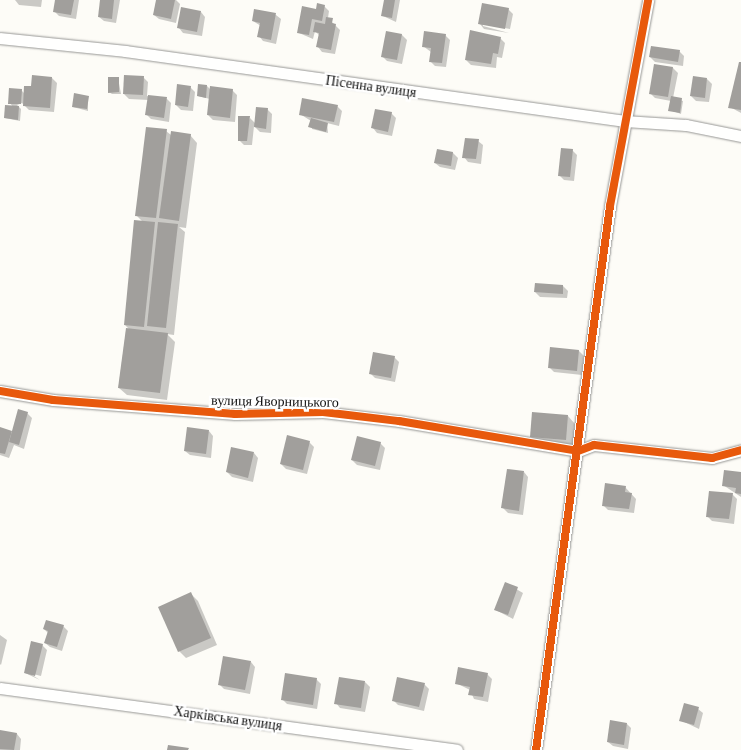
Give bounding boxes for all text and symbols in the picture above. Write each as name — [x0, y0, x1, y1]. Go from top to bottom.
street label: Пісенна вулиця — [325, 71, 417, 101]
street label: вулиця Яворницького — [211, 391, 339, 411]
street label: Харківська вулиця — [173, 702, 283, 734]

